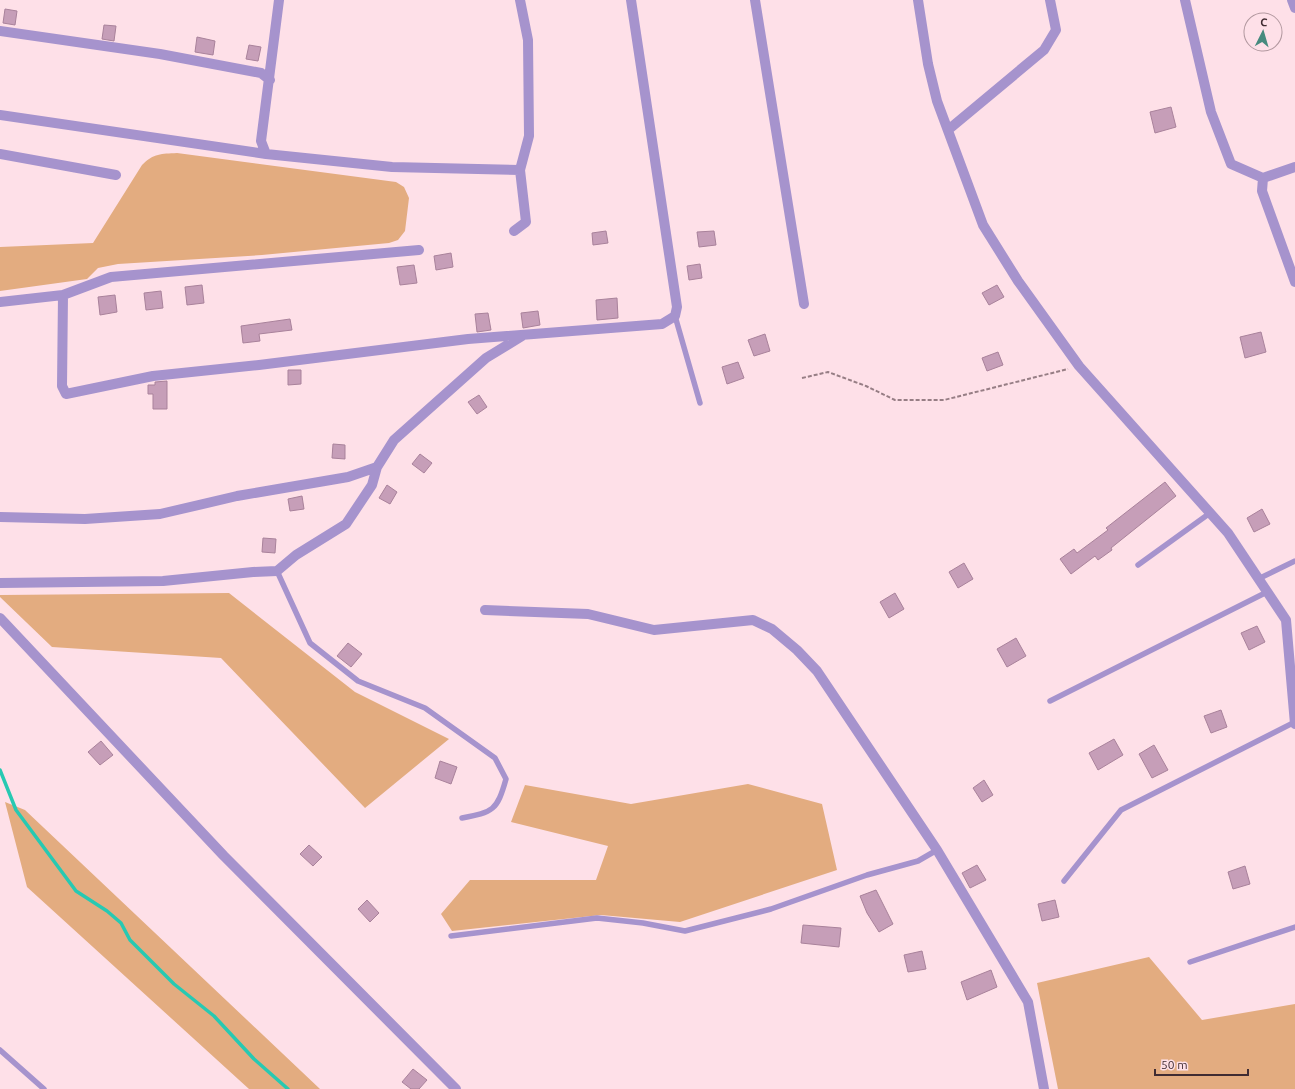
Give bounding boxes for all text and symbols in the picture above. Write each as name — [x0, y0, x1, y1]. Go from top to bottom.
north arrow — [1243, 12, 1283, 52]
text: С — [1260, 16, 1268, 28]
scale bar — [1155, 1051, 1248, 1077]
text: 50 m — [1161, 1058, 1188, 1071]

